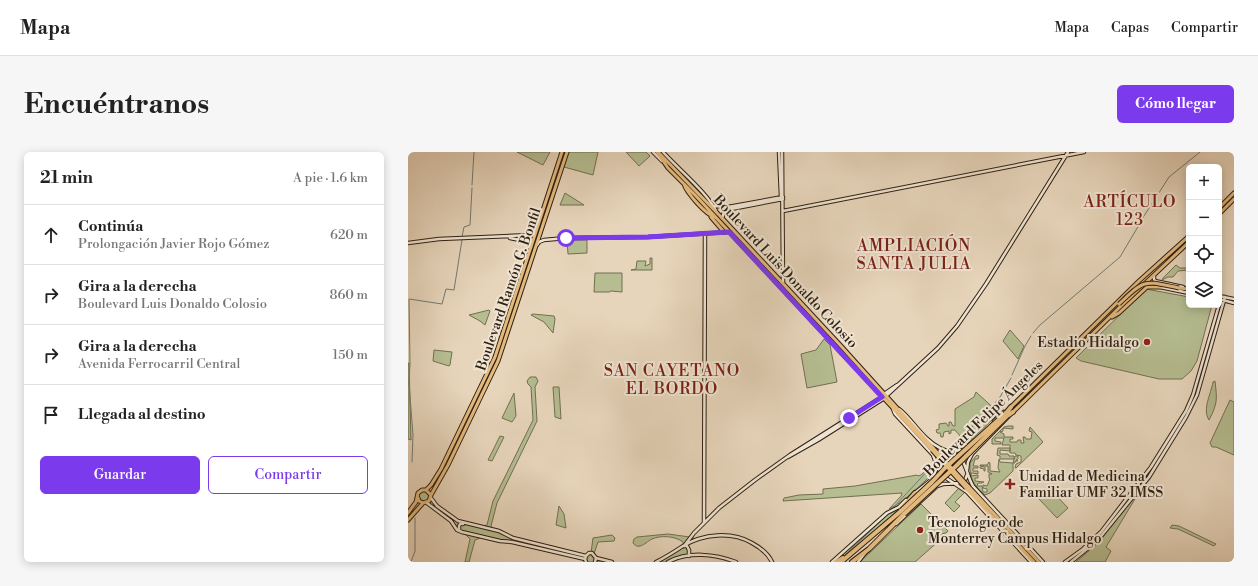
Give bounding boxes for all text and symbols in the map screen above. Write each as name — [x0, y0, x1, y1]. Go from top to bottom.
text: Mapa — [20, 16, 70, 40]
text: Mapa — [1054, 19, 1089, 37]
text: Capas — [1111, 19, 1149, 37]
text: Compartir — [1171, 19, 1238, 37]
button: Cómo llegar — [1117, 85, 1234, 123]
text: Encuéntranos — [24, 87, 209, 122]
map controls — [1186, 164, 1222, 308]
button: + — [1186, 164, 1222, 200]
text: 21 min — [40, 167, 93, 189]
text: A pie · 1.6 km — [293, 170, 368, 186]
street label: Boulevard Luis Donaldo Colosio — [709, 190, 861, 352]
district label: ARTÍCULO 123 — [1082, 190, 1177, 230]
button: − — [1186, 200, 1222, 236]
street label: Boulevard Ramón G. Bonfil — [472, 205, 545, 374]
text: Continúa — [78, 217, 143, 236]
icon: ahead — [40, 224, 62, 246]
text: 620 m — [330, 227, 368, 243]
route start — [557, 229, 575, 247]
district label: AMPLIACIÓN SANTA JULIA — [856, 234, 971, 274]
text: Prolongación Javier Rojo Gómez — [78, 236, 270, 252]
button: locate — [1186, 236, 1222, 272]
button: layers — [1186, 272, 1222, 308]
text: Gira a la derecha — [78, 277, 197, 296]
icon: right — [40, 284, 62, 306]
text: 860 m — [329, 287, 368, 303]
text: Boulevard Luis Donaldo Colosio — [78, 296, 267, 312]
place label: Estadio Hidalgo — [1037, 334, 1139, 352]
text: Gira a la derecha — [78, 337, 197, 356]
marker: Estadio Hidalgo — [1142, 337, 1152, 347]
icon: right — [40, 344, 62, 366]
text: 150 m — [333, 347, 368, 363]
text: Avenida Ferrocarril Central — [78, 356, 240, 372]
street label: Boulevard Felipe Ángeles — [918, 356, 1047, 481]
district label: SAN CAYETANO EL BORDO — [604, 361, 740, 399]
icon: arrive — [40, 404, 62, 426]
text: Llegada al destino — [78, 405, 206, 424]
route end — [840, 409, 858, 427]
button: Guardar — [40, 456, 200, 494]
button: Compartir — [208, 456, 368, 494]
place label: Unidad de Medicina Familiar UMF 32 IMSS — [1019, 468, 1163, 502]
marker: Unidad de Medicina Familiar UMF 32 IMSS — [1004, 478, 1016, 490]
place label: Tecnológico de Monterrey Campus Hidalgo — [928, 514, 1102, 548]
marker: Tecnológico de Monterrey Campus Hidalgo — [915, 525, 925, 535]

